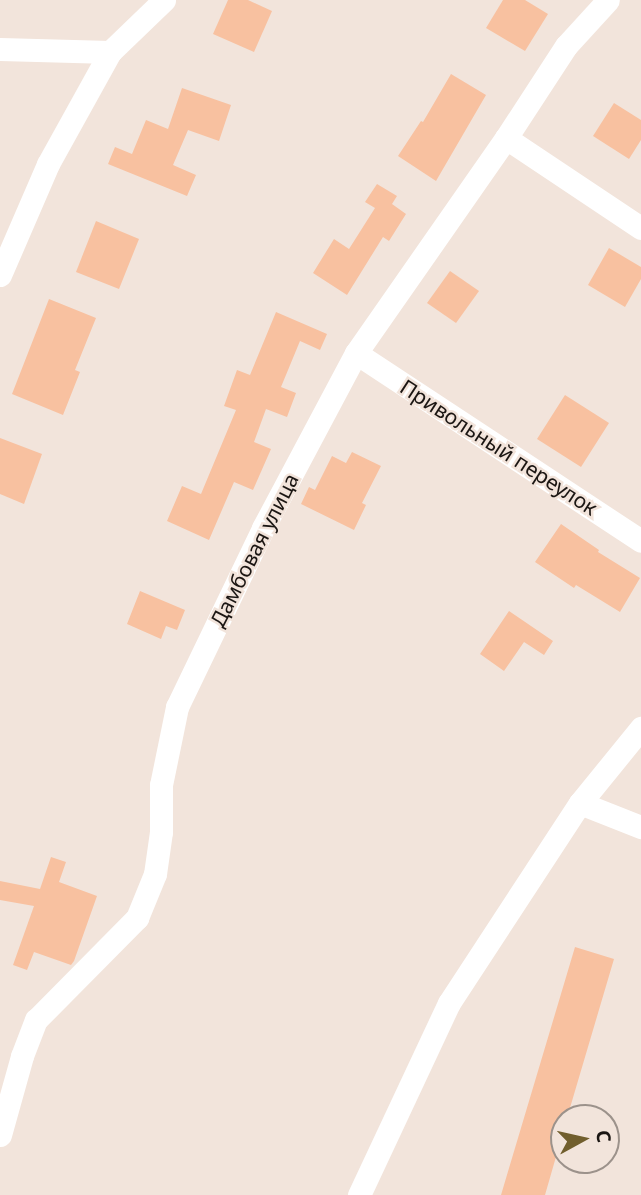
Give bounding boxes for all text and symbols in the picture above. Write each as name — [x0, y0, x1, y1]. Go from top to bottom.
street label: Привольный переулок — [396, 374, 602, 520]
street label: Дамбовая улица — [204, 469, 304, 631]
north arrow — [550, 1104, 620, 1174]
text: С — [590, 1128, 618, 1144]

